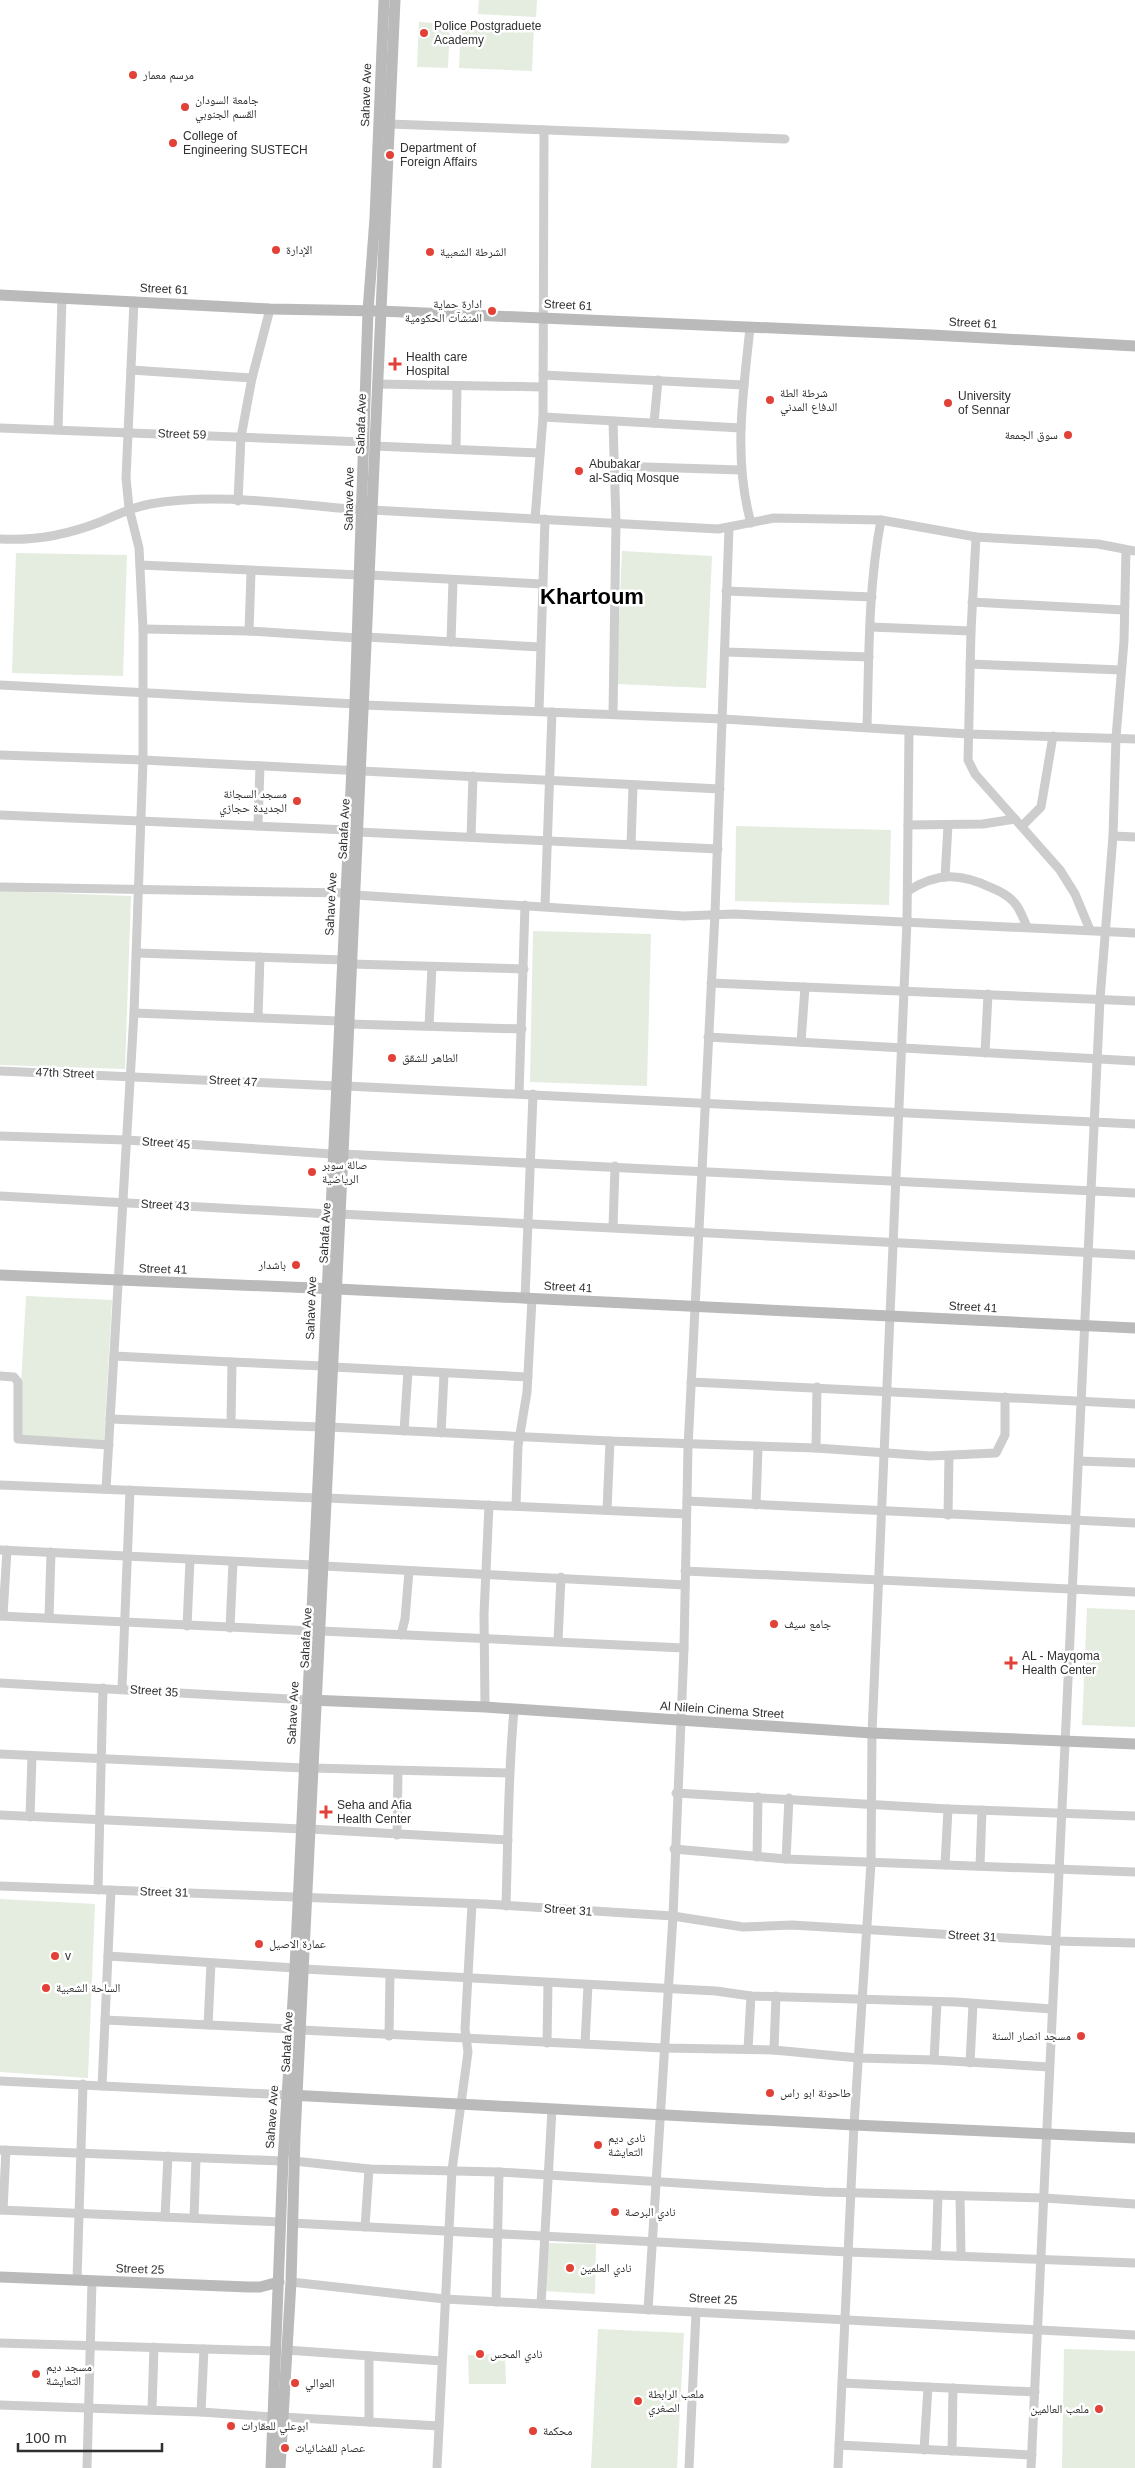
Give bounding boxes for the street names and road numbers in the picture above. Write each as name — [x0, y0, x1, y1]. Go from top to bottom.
street label: Sahave Ave — [358, 63, 374, 127]
street label: Street 61 — [139, 281, 189, 297]
street label: Street 61 — [543, 297, 593, 313]
street label: Street 61 — [948, 315, 998, 331]
street label: Sahafa Ave — [353, 393, 369, 455]
street label: Street 59 — [157, 426, 207, 442]
street label: Sahave Ave — [341, 467, 357, 531]
street label: Sahafa Ave — [335, 798, 353, 860]
street label: Sahave Ave — [322, 871, 340, 936]
street label: 47th Street — [35, 1065, 95, 1081]
street label: Street 47 — [208, 1073, 258, 1089]
street label: Street 45 — [141, 1134, 191, 1152]
street label: Street 43 — [140, 1197, 190, 1213]
street label: Sahafa Ave — [316, 1202, 334, 1264]
street label: Street 41 — [138, 1261, 188, 1277]
street label: Sahave Ave — [303, 1276, 319, 1340]
street label: Street 41 — [543, 1279, 593, 1295]
street label: Street 41 — [948, 1299, 998, 1315]
street label: Sahafa Ave — [297, 1607, 315, 1669]
street label: Sahave Ave — [284, 1680, 302, 1745]
street label: Street 35 — [129, 1682, 179, 1700]
street label: Al Nilein Cinema Street — [660, 1699, 785, 1721]
street label: Street 31 — [139, 1884, 189, 1900]
street label: Street 31 — [543, 1901, 593, 1919]
street label: Street 31 — [947, 1928, 997, 1944]
street label: Sahafa Ave — [278, 2011, 296, 2073]
street label: Sahave Ave — [263, 2084, 281, 2149]
street label: Street 25 — [115, 2261, 165, 2277]
street label: Street 25 — [688, 2291, 738, 2307]

